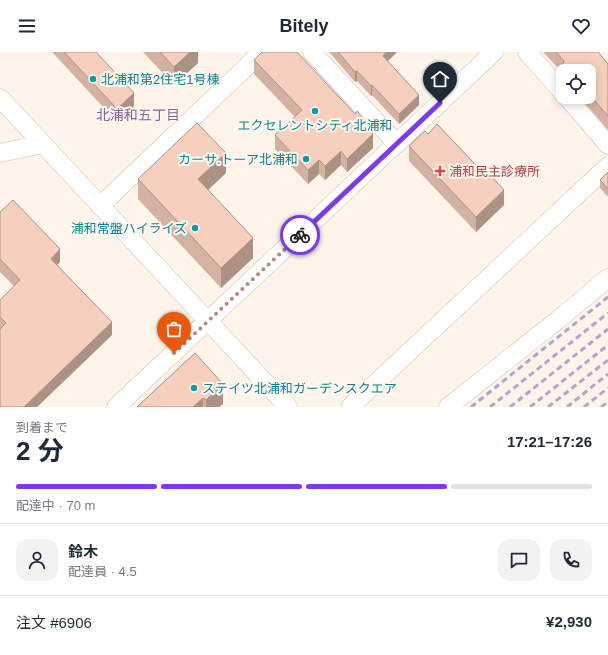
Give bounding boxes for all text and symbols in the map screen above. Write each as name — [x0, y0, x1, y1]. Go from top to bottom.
icon: menu — [16, 15, 38, 37]
icon: heart — [570, 15, 592, 37]
text: Bitely — [279, 16, 329, 36]
pin — [423, 62, 457, 103]
map controls — [556, 64, 596, 104]
button: locate — [556, 64, 596, 104]
icon: home — [429, 68, 451, 90]
place label: 北浦和第2住宅1号棟 — [101, 72, 219, 87]
marker: 北浦和第2住宅1号棟 — [88, 74, 98, 84]
marker: エクセレントシティ北浦和 — [310, 106, 320, 116]
district label: 北浦和五丁目 — [96, 107, 180, 123]
place label: エクセレントシティ北浦和 — [237, 118, 393, 133]
place label: カーサ.トーア北浦和 — [178, 152, 298, 167]
marker: カーサ.トーア北浦和 — [301, 154, 311, 164]
place label: 浦和民主診療所 — [449, 164, 540, 179]
marker: 浦和民主診療所 — [434, 165, 446, 177]
courier — [280, 215, 320, 255]
place label: 浦和常盤ハイライズ — [71, 221, 187, 236]
marker: 浦和常盤ハイライズ — [190, 223, 200, 233]
icon: bike — [289, 224, 311, 246]
pin — [157, 312, 191, 353]
icon: bag — [163, 318, 185, 340]
place label: ステイツ北浦和ガーデンスクエア — [202, 381, 397, 396]
marker: ステイツ北浦和ガーデンスクエア — [189, 383, 199, 393]
text: 到着まで — [16, 420, 68, 435]
text: 17:21–17:26 — [507, 433, 592, 450]
text: 2 分 — [16, 436, 64, 466]
text: 配達中 · 70 m — [16, 498, 95, 513]
button: person — [16, 539, 58, 581]
button: chat — [498, 539, 540, 581]
button: phone — [550, 539, 592, 581]
text: 鈴木 — [68, 543, 98, 560]
text: 配達員 · 4.5 — [68, 564, 137, 579]
text: ¥2,930 — [546, 613, 592, 630]
text: 注文 #6906 — [16, 614, 92, 631]

